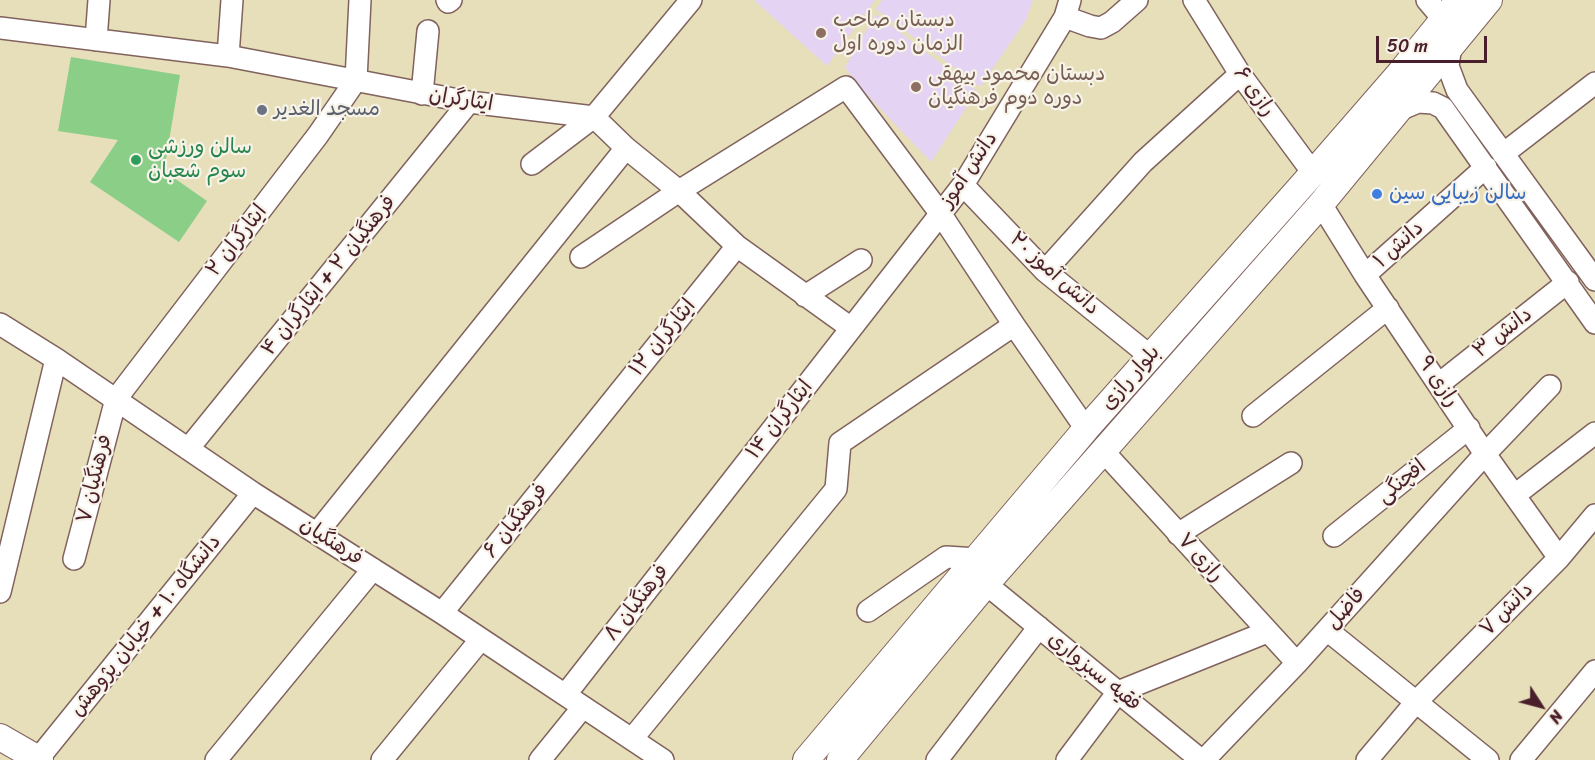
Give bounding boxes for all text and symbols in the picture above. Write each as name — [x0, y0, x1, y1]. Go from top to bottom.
place label: دبستان صاحب الزمان دوره اول — [833, 8, 963, 58]
scale bar — [1379, 24, 1490, 62]
marker: دبستان صاحب الزمان دوره اول — [814, 26, 828, 40]
text: 50 m — [1387, 30, 1428, 62]
place label: دبستان محمود بیهقی دوره دوم فرهنگیان — [928, 62, 1105, 112]
street label: رازی ۶ — [1228, 62, 1280, 122]
marker: دبستان محمود بیهقی دوره دوم فرهنگیان — [909, 80, 923, 94]
street label: ایثارگران — [427, 82, 495, 118]
place label: مسجد الغدیر — [274, 97, 380, 123]
marker: مسجد الغدیر — [255, 103, 269, 117]
street label: دانش آموز — [935, 127, 1003, 213]
place label: سالن ورزشی سوم شعبان — [148, 135, 252, 185]
marker: سالن ورزشی سوم شعبان — [129, 153, 143, 167]
place label: سالن زیبایی سین — [1389, 181, 1527, 207]
marker: سالن زیبایی سین — [1370, 187, 1384, 201]
street label: فرهنگیان ۲ + ایثارگران ۴ — [256, 191, 402, 361]
street label: ایثارگران ۲ — [201, 200, 273, 282]
street label: دانش ۱ — [1369, 216, 1429, 274]
street label: دانش آموز ۲۰ — [1004, 227, 1104, 321]
street label: ایثارگران ۱۲ — [624, 294, 702, 382]
street label: دانش ۳ — [1468, 302, 1538, 364]
street label: بلوار رازی — [1096, 340, 1166, 416]
street label: رازی ۹ — [1412, 352, 1464, 412]
street label: ایثارگران ۱۴ — [741, 375, 819, 465]
street label: فرهنگیان ۷ — [72, 432, 118, 526]
street label: افچنگی — [1372, 455, 1432, 509]
street label: فرهنگیان ۶ — [478, 479, 554, 563]
street label: فرهنگیان — [295, 512, 367, 572]
street label: رازی ۷ — [1171, 528, 1229, 588]
street label: دانشگاه ۱۰ + خیابان پژوهش — [65, 530, 227, 722]
street label: فرهنگیان ۸ — [599, 560, 675, 646]
street label: دانش ۷ — [1475, 578, 1539, 642]
street label: فاضل — [1321, 583, 1371, 635]
street label: فقیه سبزواری — [1042, 627, 1146, 717]
north arrow — [1511, 676, 1571, 736]
text: N — [1541, 704, 1571, 730]

